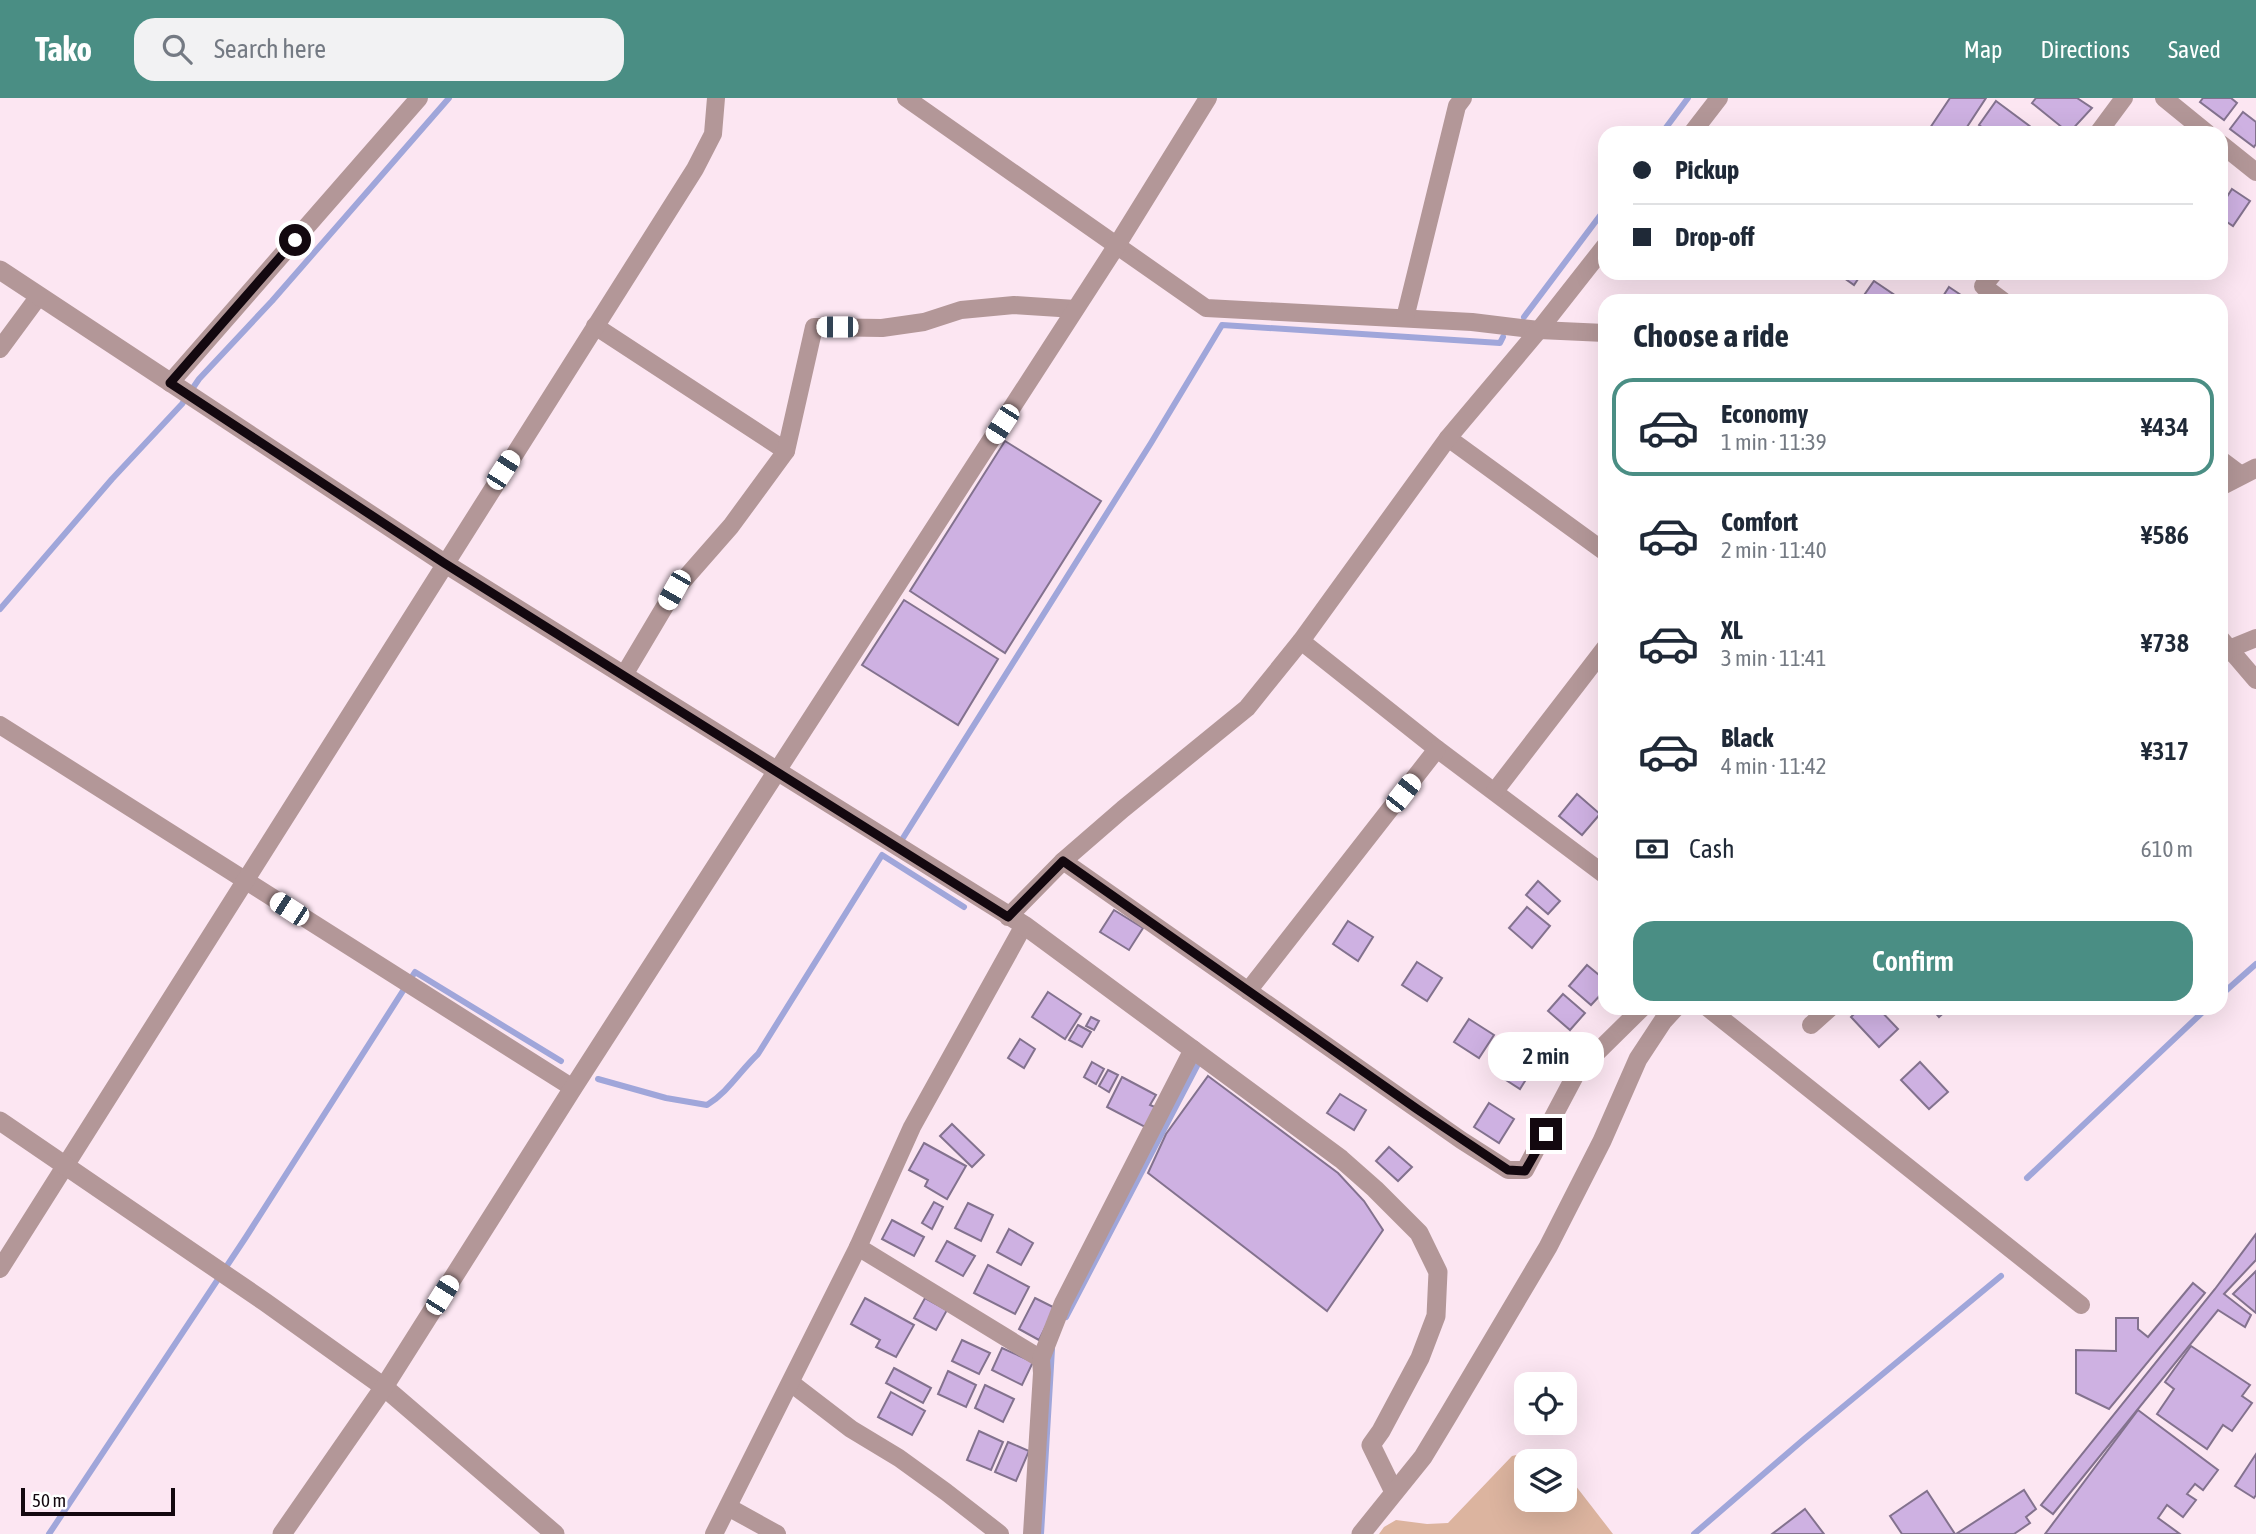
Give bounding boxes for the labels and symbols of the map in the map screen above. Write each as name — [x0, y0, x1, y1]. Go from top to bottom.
route start — [279, 224, 311, 256]
car — [817, 317, 859, 338]
car — [982, 401, 1023, 447]
car — [483, 447, 524, 493]
car — [655, 567, 694, 613]
car — [1382, 770, 1425, 816]
car — [266, 889, 313, 929]
callout: 2 min — [1488, 1032, 1604, 1082]
route end — [1530, 1118, 1562, 1150]
car — [422, 1272, 463, 1318]
scale bar — [21, 1485, 175, 1517]

